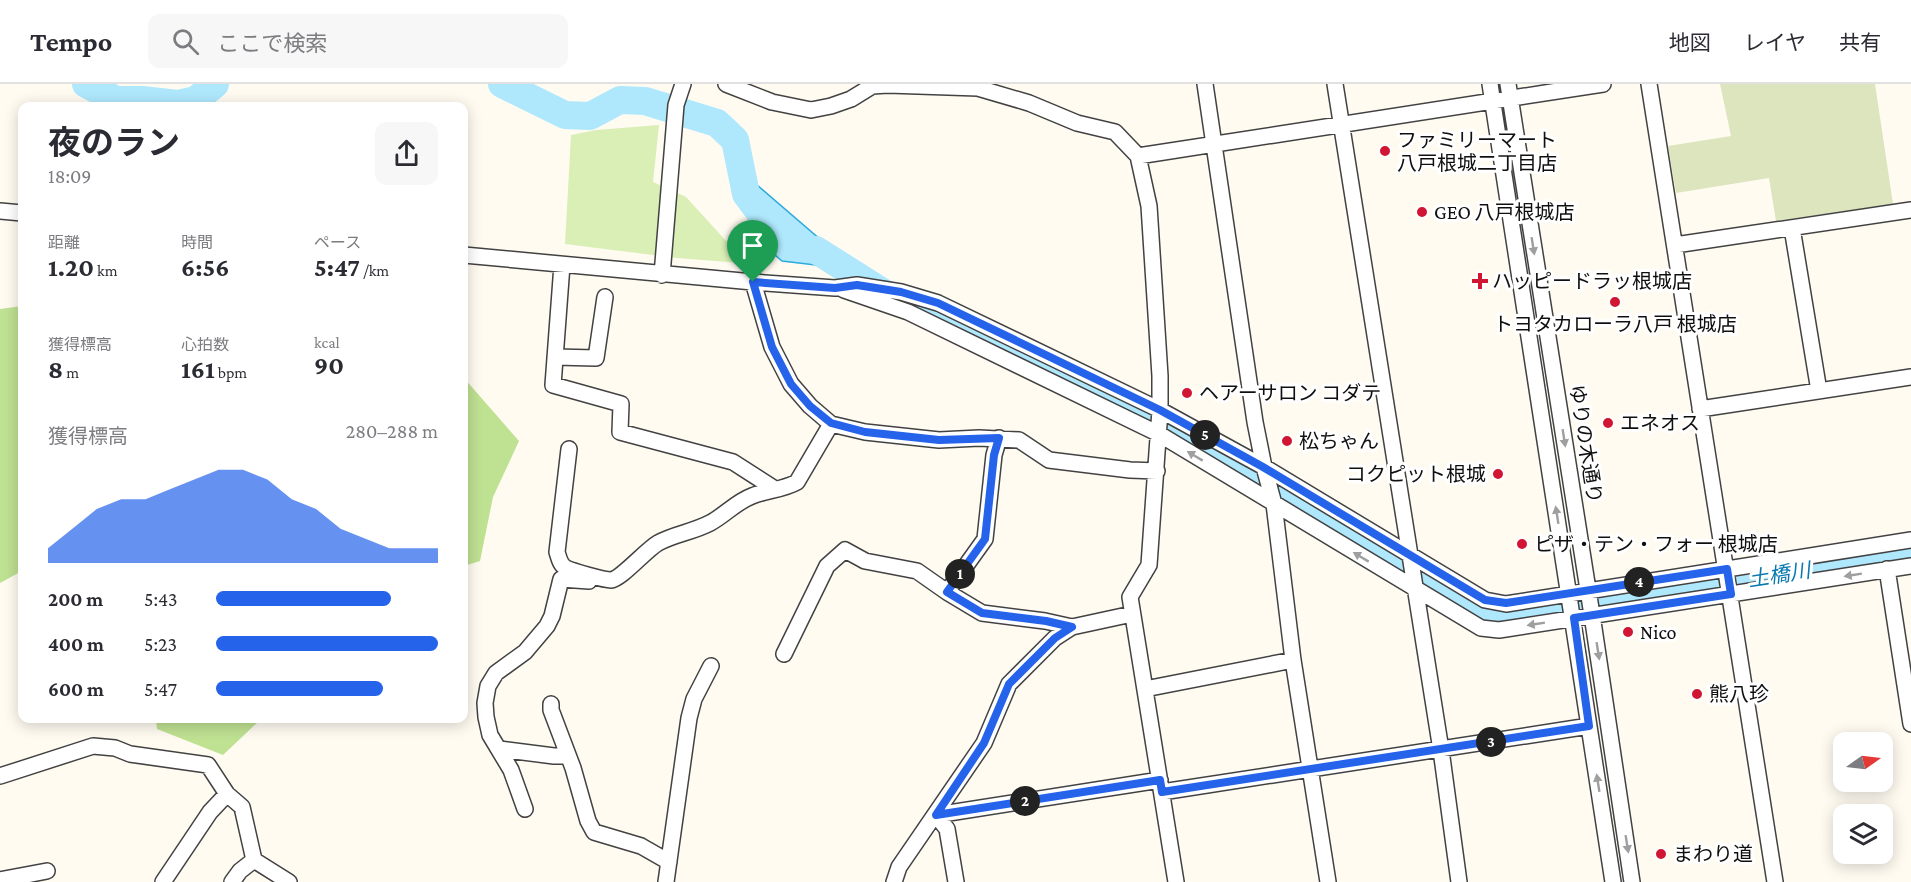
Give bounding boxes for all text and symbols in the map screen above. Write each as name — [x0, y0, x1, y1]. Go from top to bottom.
search box — [148, 14, 568, 68]
icon: search — [169, 25, 202, 58]
text: Tempo — [30, 26, 112, 57]
text: ここで検索 — [217, 31, 327, 56]
text: 地図 — [1669, 31, 1711, 55]
text: レイヤ — [1744, 31, 1806, 55]
text: 共有 — [1839, 31, 1881, 55]
button: share — [375, 122, 438, 185]
text: 夜のラン — [48, 124, 180, 161]
place label: ファミリーマート 八戸根城二丁目店 — [1397, 129, 1557, 174]
marker: ファミリーマート 八戸根城二丁目店 — [1378, 144, 1392, 158]
text: 18:09 — [48, 165, 91, 187]
place label: GEO 八戸根城店 — [1434, 201, 1575, 223]
marker: GEO 八戸根城店 — [1415, 205, 1429, 219]
pin — [727, 220, 778, 282]
icon: arrive — [736, 229, 769, 262]
text: 距離 — [48, 234, 80, 251]
text: 時間 — [181, 234, 213, 251]
text: ペース — [314, 234, 361, 251]
one-way arrow — [1529, 236, 1538, 255]
text: 1.20 — [48, 253, 94, 282]
text: 6:56 — [181, 253, 229, 282]
text: 5:47 — [314, 253, 360, 282]
text: km — [94, 262, 118, 279]
text: /km — [360, 262, 389, 279]
place label: ハッピードラッ根城店 — [1492, 270, 1692, 292]
marker: ハッピードラッ根城店 — [1473, 274, 1487, 288]
marker: トヨタカローラ八戸 根城店 — [1608, 295, 1622, 309]
place label: トヨタカローラ八戸 根城店 — [1493, 313, 1737, 335]
text: kcal — [314, 334, 340, 351]
text: 獲得標高 — [48, 336, 112, 353]
text: 心拍数 — [181, 336, 229, 353]
text: 90 — [314, 351, 344, 380]
text: 8 — [48, 355, 63, 384]
text: 161 — [181, 355, 215, 384]
text: m — [63, 364, 79, 381]
text: bpm — [215, 364, 247, 381]
place label: ヘアーサロン コダテ — [1199, 382, 1381, 404]
street label: ゆりの木通り — [1566, 383, 1606, 505]
marker: ヘアーサロン コダテ — [1180, 386, 1194, 400]
place label: エネオス — [1620, 412, 1700, 434]
marker: エネオス — [1601, 416, 1615, 430]
text: 280–288 m — [346, 420, 438, 442]
pin: 5 — [1190, 420, 1220, 450]
text: 獲得標高 — [48, 425, 128, 447]
text: 5 — [1201, 426, 1209, 443]
one-way arrow — [1559, 429, 1568, 448]
place label: 松ちゃん — [1299, 430, 1379, 452]
marker: 松ちゃん — [1280, 434, 1294, 448]
one-way arrow — [1186, 450, 1203, 461]
place label: コクピット根城 — [1346, 463, 1486, 485]
marker: コクピット根城 — [1491, 467, 1505, 481]
one-way arrow — [1552, 506, 1561, 525]
place label: ピザ・テン・フォー 根城店 — [1534, 533, 1778, 555]
marker: ピザ・テン・フォー 根城店 — [1515, 537, 1529, 551]
one-way arrow — [1353, 551, 1369, 562]
water label: 土橋川 — [1746, 558, 1814, 592]
pin: 1 — [945, 559, 975, 589]
text: 1 — [957, 565, 963, 582]
pin: 4 — [1624, 567, 1654, 597]
one-way arrow — [1844, 570, 1863, 579]
text: 4 — [1635, 573, 1643, 590]
text: 200 m — [48, 588, 103, 610]
text: 5:43 — [144, 588, 178, 610]
one-way arrow — [1526, 620, 1545, 629]
place label: Nico — [1640, 621, 1677, 643]
marker: Nico — [1621, 625, 1635, 639]
text: 400 m — [48, 633, 104, 655]
text: 5:23 — [144, 633, 177, 655]
one-way arrow — [1593, 642, 1602, 661]
text: 600 m — [48, 678, 104, 700]
text: 5:47 — [144, 678, 177, 700]
place label: 熊八珍 — [1709, 683, 1769, 705]
marker: 熊八珍 — [1690, 687, 1704, 701]
pin: 3 — [1476, 727, 1506, 757]
north arrow — [1833, 732, 1893, 792]
map controls — [1833, 732, 1893, 864]
text: 3 — [1487, 733, 1495, 750]
one-way arrow — [1593, 773, 1602, 792]
pin: 2 — [1010, 786, 1040, 816]
text: 2 — [1021, 792, 1029, 809]
button: layers — [1833, 804, 1893, 864]
one-way arrow — [1622, 835, 1631, 854]
place label: まわり道 — [1673, 843, 1753, 865]
marker: まわり道 — [1654, 847, 1668, 861]

